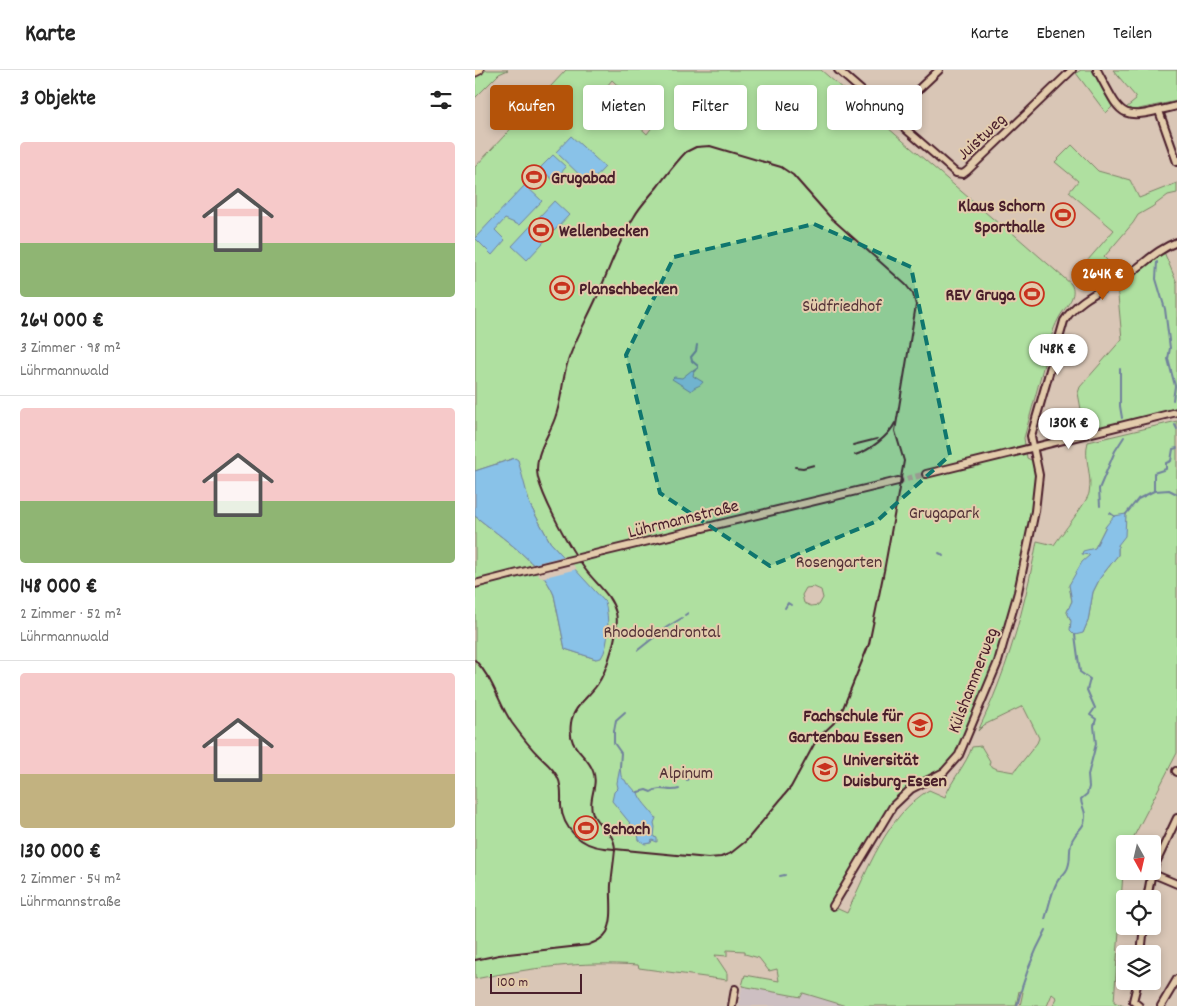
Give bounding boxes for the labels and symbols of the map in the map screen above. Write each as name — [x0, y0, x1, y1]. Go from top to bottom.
street label: Juistweg — [953, 108, 1013, 167]
sports icon: Grugabad — [521, 164, 547, 190]
place label: Grugabad — [551, 167, 616, 192]
place label: Klaus Schorn Sporthalle — [958, 195, 1045, 241]
sports icon: Klaus Schorn Sporthalle — [1050, 202, 1076, 228]
sports icon: Wellenbecken — [528, 217, 554, 243]
place label: Wellenbecken — [559, 220, 649, 245]
pin: 264K € — [1062, 258, 1144, 301]
sports icon: Planschbecken — [549, 275, 575, 301]
place label: Planschbecken — [579, 278, 678, 303]
sports icon: REV Gruga — [1019, 281, 1045, 307]
place label: REV Gruga — [945, 284, 1016, 309]
park label: Südfriedhof — [802, 295, 882, 320]
pin: 148K € — [1017, 334, 1099, 376]
pin: 130K € — [1028, 408, 1110, 450]
street label: Lührmannstraße — [626, 495, 742, 546]
park label: Grugapark — [909, 502, 979, 527]
park label: Rosengarten — [796, 551, 882, 576]
park label: Rhododendrontal — [604, 621, 721, 646]
street label: Külshammerweg — [943, 624, 1006, 737]
place label: Fachschule für Gartenbau Essen — [788, 705, 903, 751]
school or university icon: Fachschule für Gartenbau Essen — [907, 712, 933, 738]
place label: Universität Duisburg-Essen — [843, 749, 947, 795]
school or university icon: Universität Duisburg-Essen — [812, 756, 838, 782]
park label: Alpinum — [659, 762, 713, 787]
sports icon: Schach — [573, 815, 599, 841]
place label: Schach — [603, 818, 650, 843]
north arrow — [1116, 835, 1161, 880]
scale bar — [490, 971, 583, 994]

